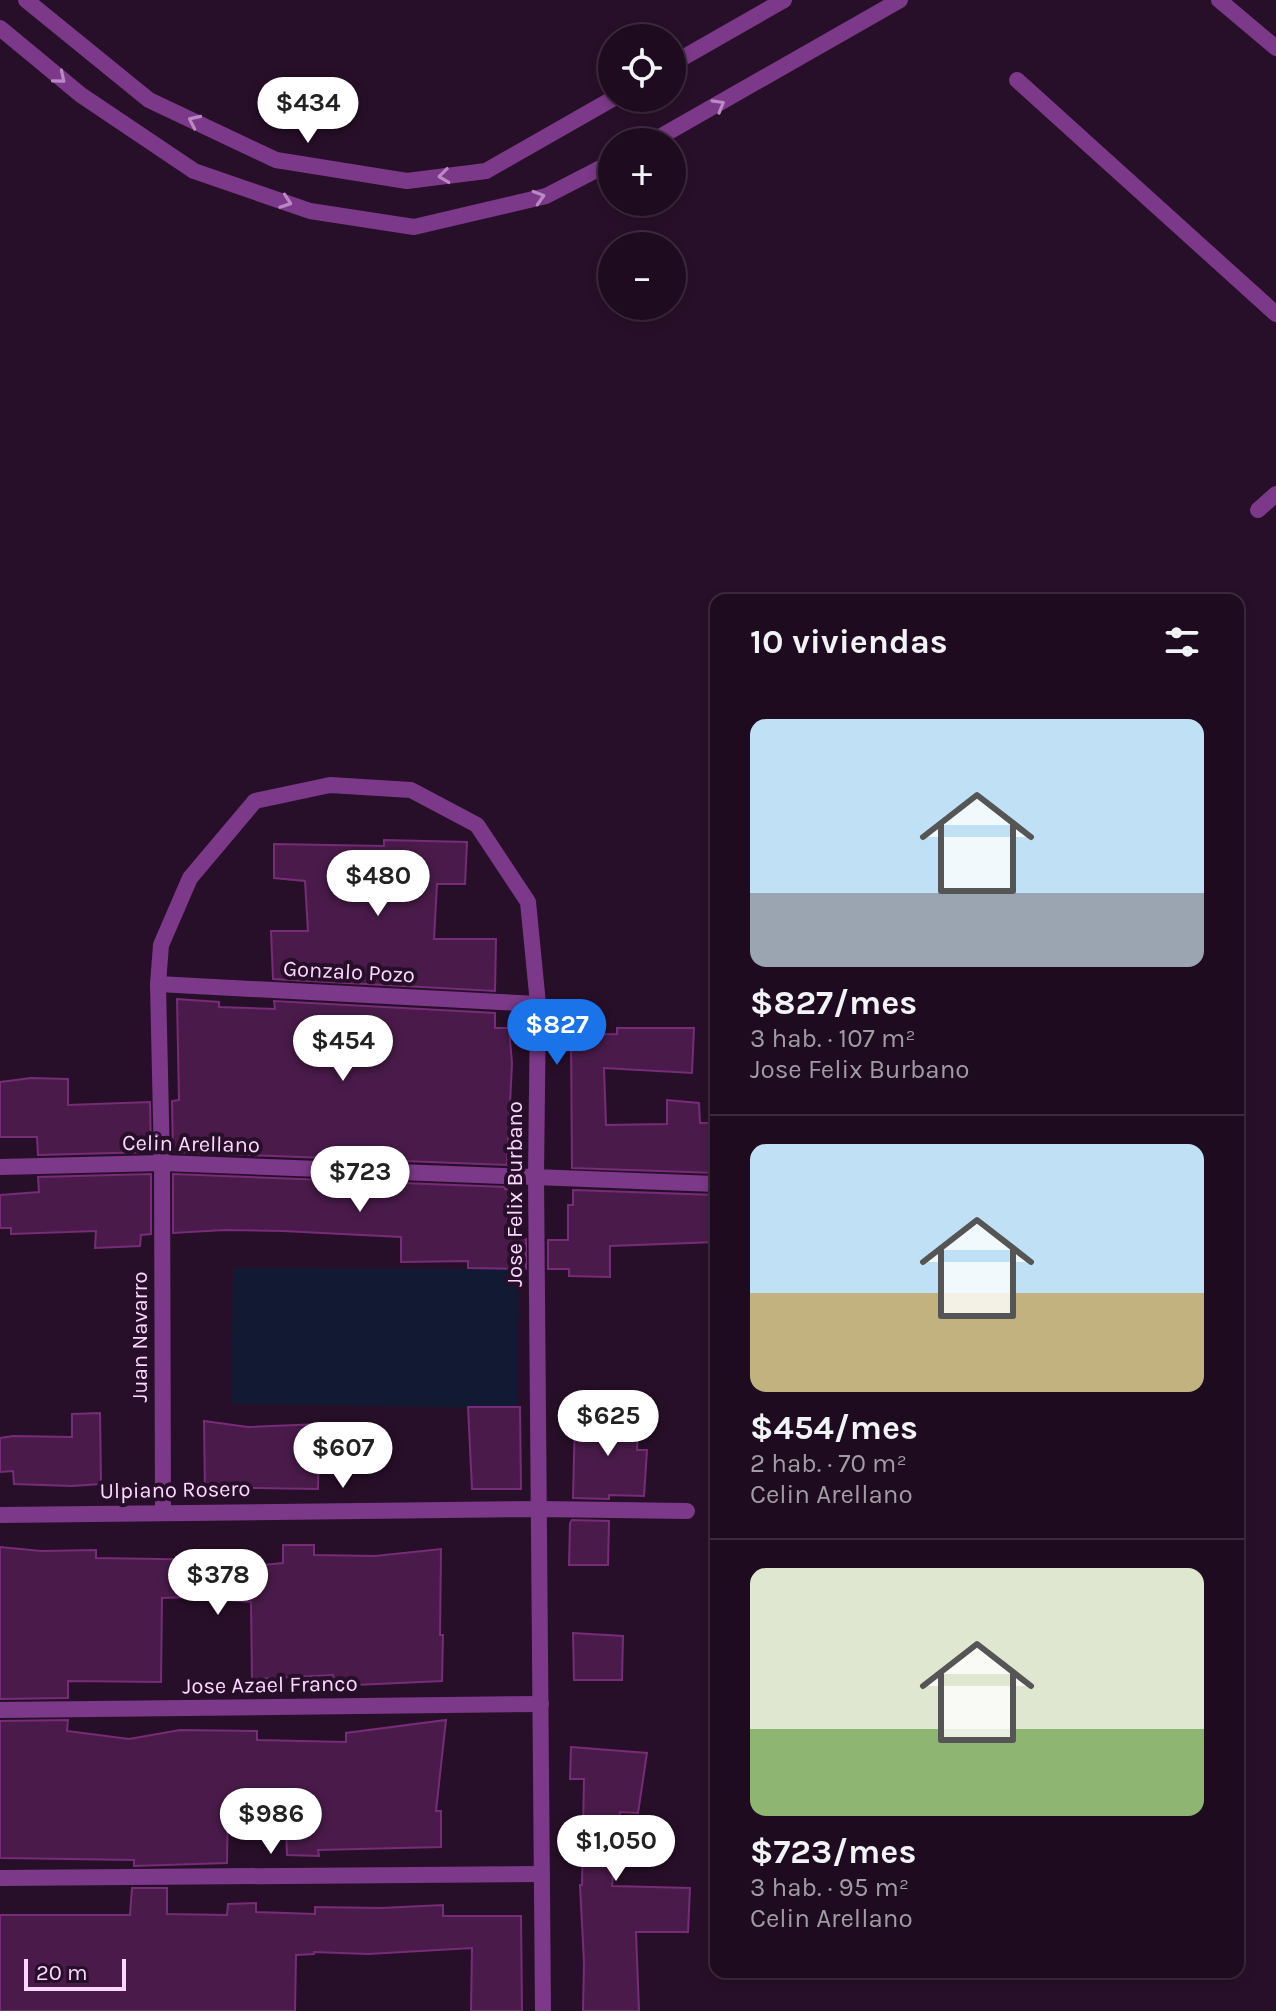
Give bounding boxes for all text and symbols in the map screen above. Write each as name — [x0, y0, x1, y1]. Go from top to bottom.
map controls — [598, 24, 686, 320]
button: locate — [598, 24, 686, 112]
one-way arrow — [51, 68, 65, 83]
pin: $434 — [261, 77, 355, 145]
text: $434 — [275, 87, 341, 118]
one-way arrow — [711, 99, 725, 115]
one-way arrow — [188, 115, 202, 131]
button: + — [598, 128, 686, 216]
one-way arrow — [437, 168, 450, 185]
one-way arrow — [532, 190, 546, 206]
one-way arrow — [278, 193, 292, 209]
button: − — [598, 232, 686, 320]
icon: filters — [1160, 620, 1204, 664]
text: 10 viviendas — [750, 622, 948, 662]
icon: home — [905, 771, 1049, 915]
pin: $480 — [331, 850, 425, 918]
text: $480 — [345, 860, 411, 891]
street label: Gonzalo Pozo — [282, 956, 416, 988]
text: $827/mes — [750, 983, 917, 1023]
pin: $827 — [510, 999, 604, 1067]
text: $827 — [525, 1009, 589, 1040]
pin: $454 — [296, 1015, 390, 1083]
text: 3 hab. · 107 m² — [750, 1023, 916, 1054]
text: $454 — [311, 1025, 375, 1056]
text: Jose Felix Burbano — [750, 1054, 970, 1085]
street label: Jose Felix Burbano — [502, 1101, 528, 1287]
street label: Celin Arellano — [122, 1130, 260, 1158]
pin: $723 — [313, 1146, 407, 1214]
text: $723 — [329, 1156, 391, 1187]
icon: home — [905, 1196, 1049, 1340]
street label: Juan Navarro — [127, 1271, 153, 1403]
pin: $625 — [561, 1390, 655, 1458]
text: $625 — [576, 1400, 640, 1431]
text: $454/mes — [750, 1408, 918, 1448]
pin: $607 — [296, 1422, 390, 1490]
text: $607 — [311, 1432, 375, 1463]
text: 2 hab. · 70 m² — [750, 1448, 907, 1479]
street label: Ulpiano Rosero — [99, 1476, 251, 1504]
text: Celin Arellano — [750, 1479, 913, 1510]
pin: $378 — [171, 1549, 265, 1617]
text: $378 — [186, 1559, 250, 1590]
icon: home — [905, 1620, 1049, 1764]
street label: Jose Azael Franco — [182, 1670, 358, 1700]
pin: $986 — [224, 1788, 318, 1856]
text: $986 — [238, 1798, 304, 1829]
pin: $1,050 — [551, 1815, 681, 1883]
text: $1,050 — [575, 1825, 657, 1856]
text: $723/mes — [750, 1832, 916, 1872]
text: 3 hab. · 95 m² — [750, 1872, 909, 1903]
text: Celin Arellano — [750, 1903, 913, 1934]
scale bar — [24, 1955, 126, 1991]
text: 20 m — [36, 1960, 88, 1986]

